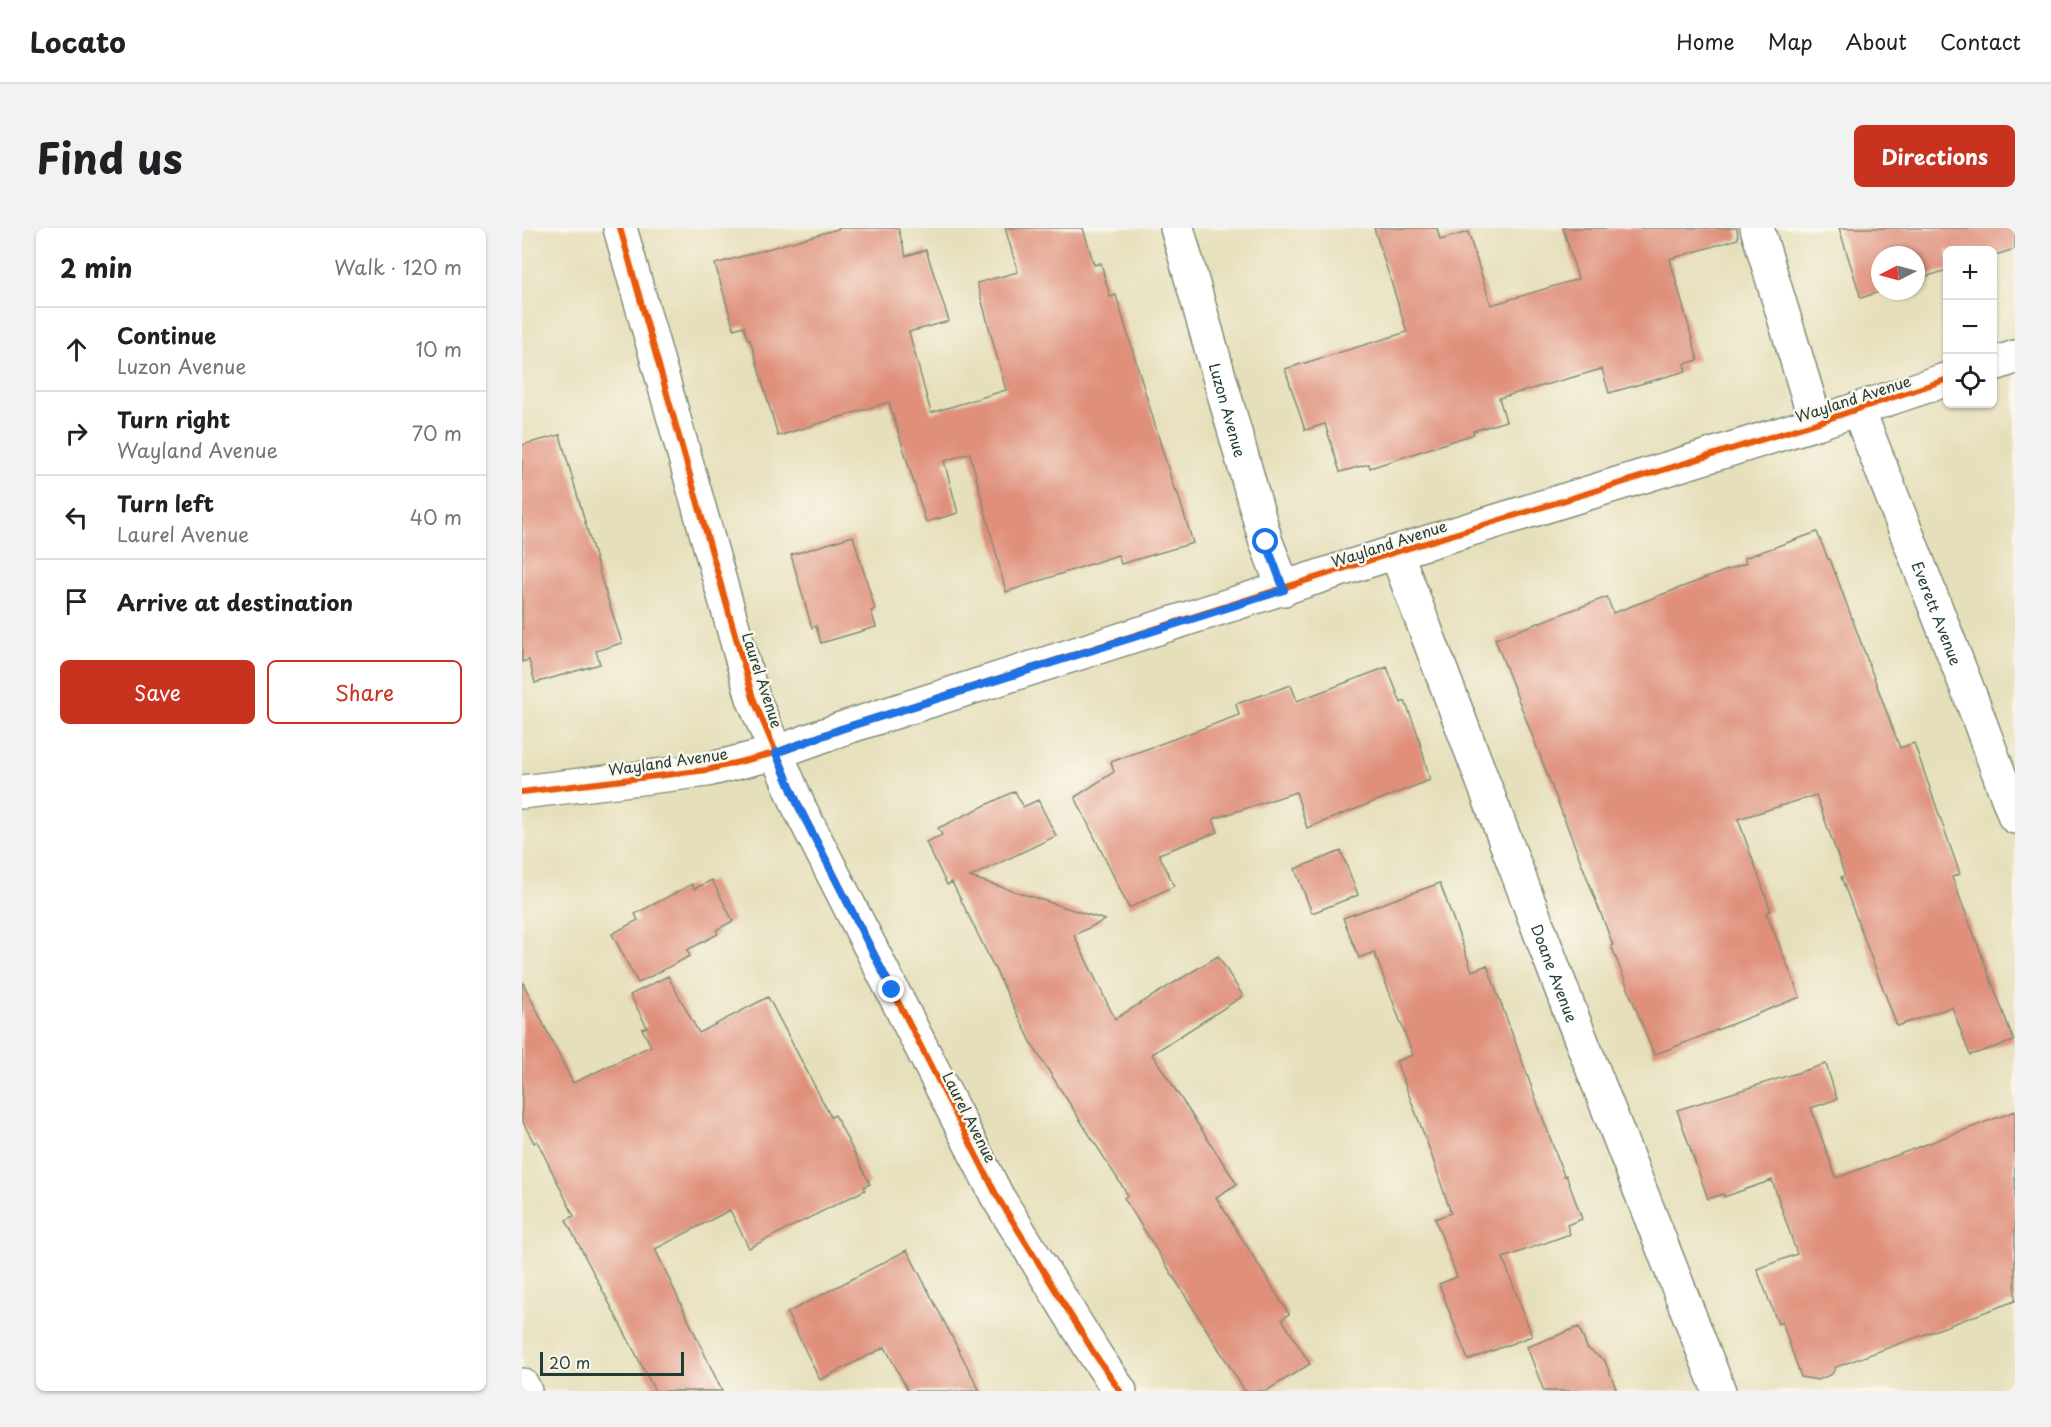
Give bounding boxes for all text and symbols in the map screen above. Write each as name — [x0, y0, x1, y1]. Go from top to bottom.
text: Locato — [30, 20, 126, 63]
text: Home — [1676, 25, 1735, 57]
text: Map — [1768, 25, 1813, 57]
text: About — [1846, 25, 1907, 57]
text: Contact — [1940, 25, 2021, 57]
text: Find us — [36, 125, 183, 188]
button: Directions — [1854, 125, 2015, 187]
north arrow — [1871, 246, 1925, 300]
map controls — [1943, 246, 1997, 408]
button: + — [1943, 246, 1997, 300]
text: 2 min — [60, 248, 133, 287]
text: Walk · 120 m — [334, 252, 462, 282]
button: − — [1943, 300, 1997, 354]
text: Continue — [117, 318, 216, 351]
icon: ahead — [60, 333, 93, 366]
text: 10 m — [415, 334, 462, 364]
text: Luzon Avenue — [117, 351, 246, 381]
button: locate — [1943, 354, 1997, 408]
street label: Luzon Avenue — [1204, 360, 1253, 460]
street label: Wayland Avenue — [1792, 368, 1914, 428]
text: Turn right — [117, 402, 230, 435]
icon: right — [60, 417, 93, 450]
text: 70 m — [412, 418, 462, 448]
text: Wayland Avenue — [117, 435, 278, 465]
text: Turn left — [117, 486, 214, 519]
icon: left — [60, 501, 93, 534]
text: 40 m — [410, 502, 462, 532]
street label: Wayland Avenue — [1328, 513, 1450, 573]
text: Laurel Avenue — [117, 519, 249, 549]
route start — [1252, 528, 1278, 554]
street label: Everett Avenue — [1907, 558, 1968, 668]
icon: arrive — [60, 585, 93, 618]
text: Arrive at destination — [117, 585, 353, 618]
street label: Laurel Avenue — [737, 629, 789, 731]
button: Save — [60, 660, 255, 724]
button: Share — [267, 660, 462, 724]
street label: Wayland Avenue — [607, 741, 729, 781]
street label: Doane Avenue — [1526, 921, 1584, 1025]
route end — [878, 976, 904, 1002]
street label: Laurel Avenue — [937, 1068, 1003, 1166]
scale bar — [540, 1349, 684, 1376]
text: 20 m — [549, 1350, 590, 1374]

